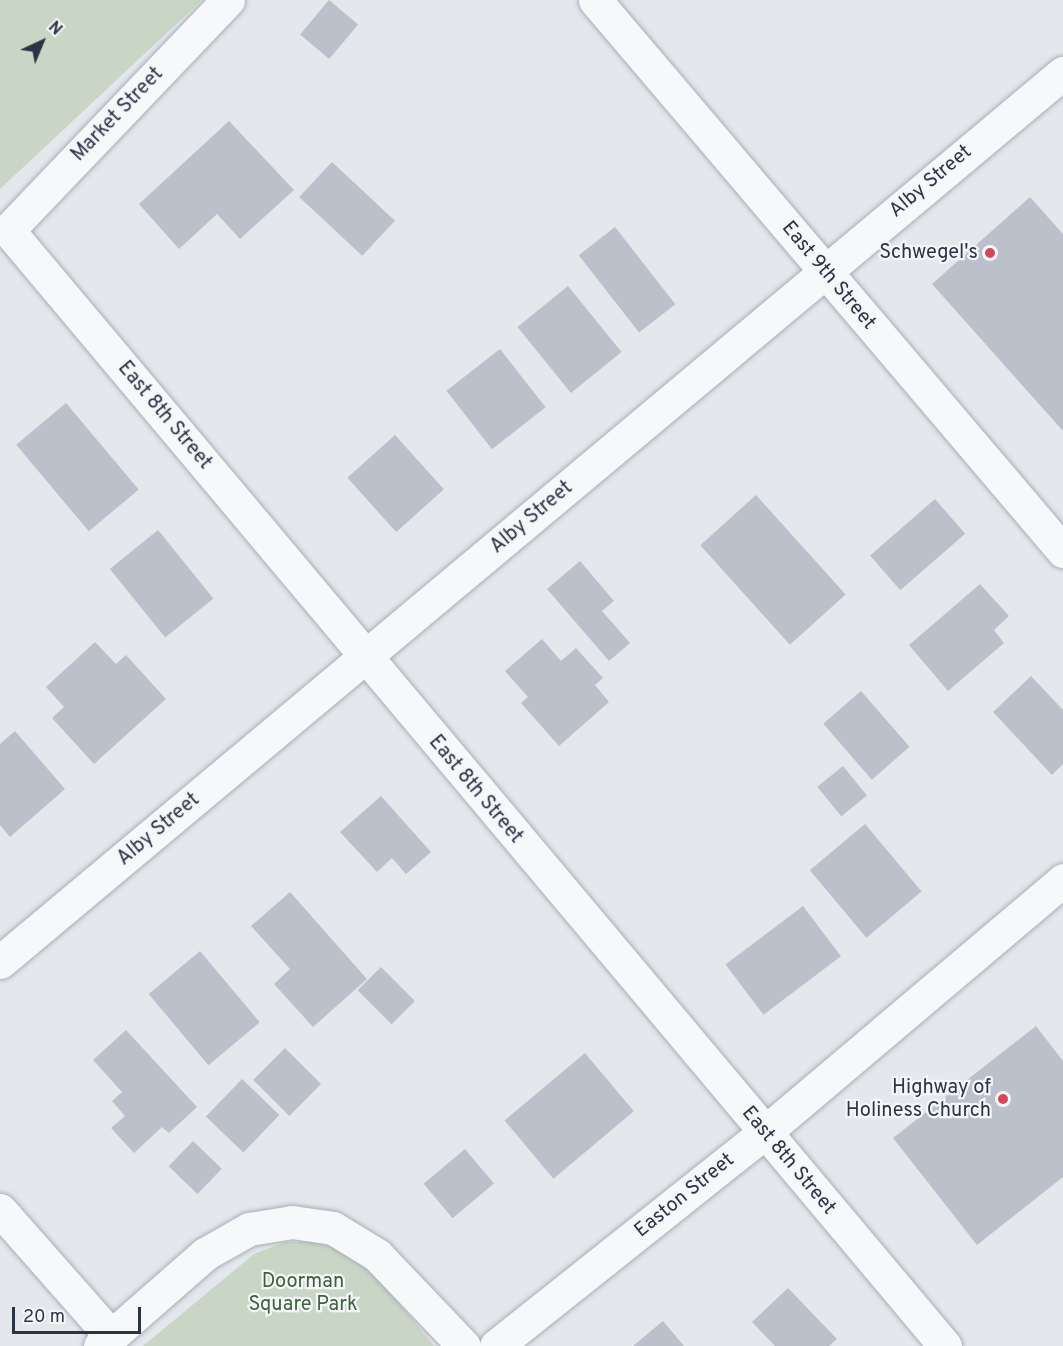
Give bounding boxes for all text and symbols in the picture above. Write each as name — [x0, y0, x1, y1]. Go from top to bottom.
north arrow — [12, 12, 72, 72]
text: N — [43, 18, 66, 40]
street label: Market Street — [67, 63, 169, 167]
street label: Alby Street — [885, 141, 977, 223]
street label: East 9th Street — [776, 217, 880, 335]
place label: Schwegel's — [879, 241, 978, 265]
marker: Schwegel's — [983, 246, 997, 260]
street label: East 8th Street — [112, 357, 216, 475]
street label: Alby Street — [486, 477, 578, 559]
street label: East 8th Street — [423, 731, 527, 849]
street label: Alby Street — [113, 789, 205, 871]
place label: Highway of Holiness Church — [846, 1076, 991, 1123]
marker: Highway of Holiness Church — [996, 1092, 1010, 1106]
street label: East 8th Street — [736, 1102, 840, 1220]
street label: Easton Street — [630, 1149, 740, 1243]
park label: Doorman Square Park — [248, 1271, 358, 1318]
scale bar — [15, 1295, 144, 1333]
text: 20 m — [23, 1306, 65, 1329]

